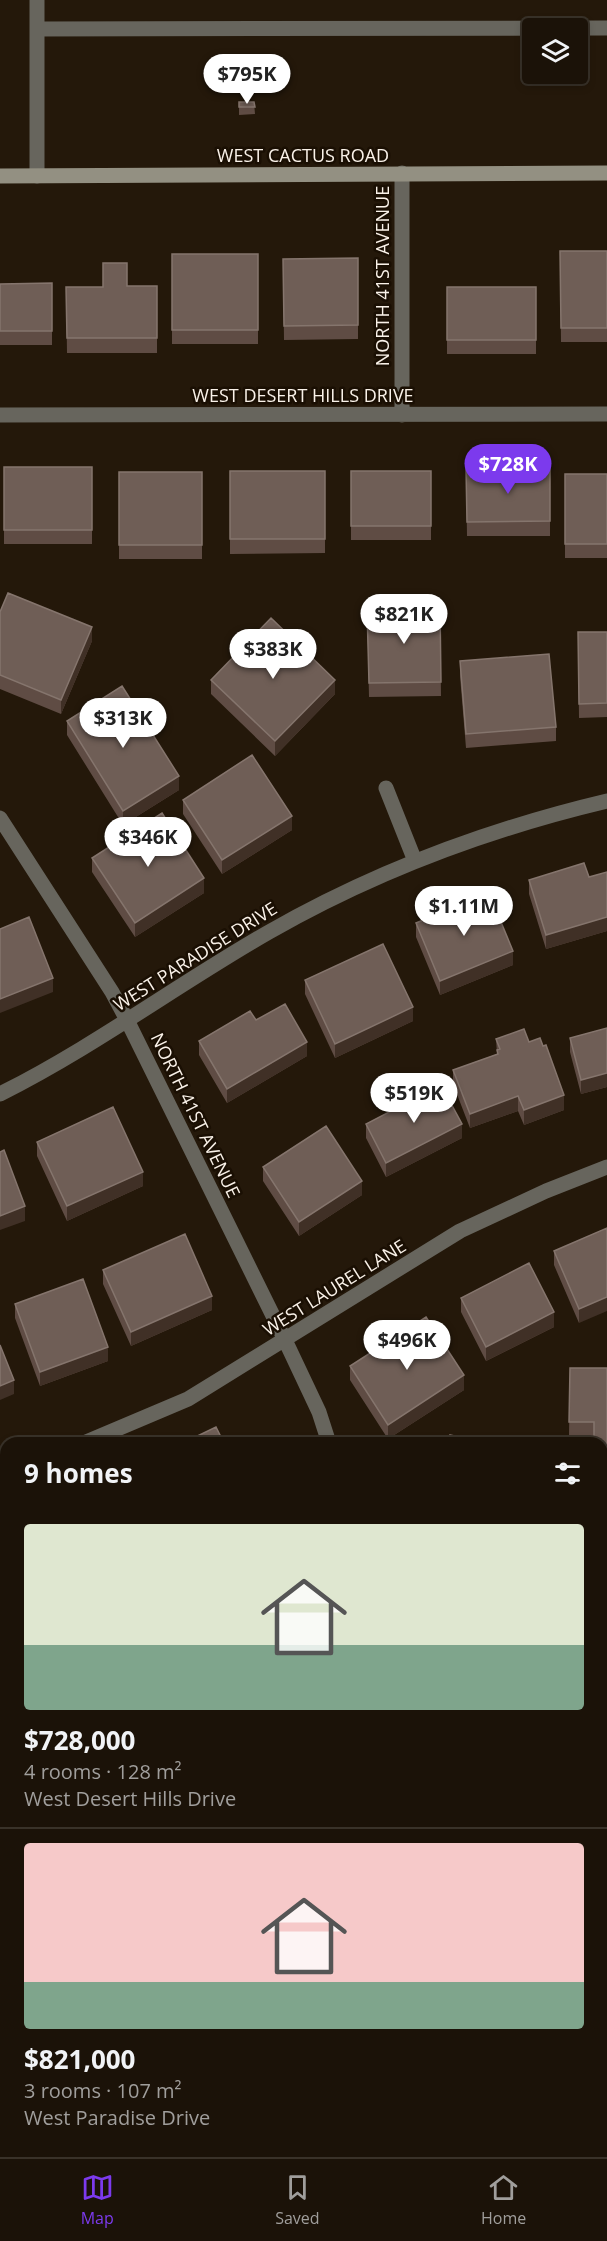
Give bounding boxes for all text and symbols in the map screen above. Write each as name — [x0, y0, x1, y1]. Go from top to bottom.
map controls — [522, 18, 588, 84]
button: layers — [522, 18, 588, 84]
pin: $795K — [205, 54, 289, 105]
text: $795K — [217, 60, 277, 87]
street label: WEST CACTUS ROAD — [217, 143, 389, 167]
street label: NORTH 41ST AVENUE — [370, 186, 394, 366]
street label: WEST DESERT HILLS DRIVE — [192, 383, 414, 407]
pin: $728K — [466, 444, 550, 495]
text: $728K — [478, 450, 538, 477]
pin: $821K — [362, 594, 446, 645]
text: $821K — [374, 600, 434, 627]
pin: $383K — [231, 629, 315, 680]
text: $383K — [243, 635, 303, 662]
pin: $313K — [81, 698, 165, 749]
text: $313K — [93, 704, 153, 731]
pin: $346K — [106, 817, 190, 868]
text: $346K — [118, 823, 178, 850]
pin: $1.11M — [415, 886, 513, 937]
text: $1.11M — [429, 892, 499, 919]
street label: WEST PARADISE DRIVE — [109, 896, 281, 1016]
street label: NORTH 41ST AVENUE — [146, 1029, 246, 1201]
pin: $519K — [372, 1073, 456, 1124]
text: $519K — [384, 1079, 444, 1106]
street label: WEST LAUREL LANE — [258, 1233, 410, 1341]
pin: $496K — [365, 1320, 449, 1371]
text: $496K — [377, 1326, 437, 1353]
text: 9 homes — [24, 1455, 133, 1491]
icon: filters — [551, 1457, 584, 1490]
icon: home — [250, 1563, 358, 1671]
text: $728,000 — [24, 1722, 135, 1758]
text: 4 rooms · 128 m² — [24, 1758, 182, 1785]
text: West Desert Hills Drive — [24, 1785, 236, 1812]
icon: home — [250, 1882, 358, 1990]
text: $821,000 — [24, 2041, 135, 2077]
text: 3 rooms · 107 m² — [24, 2077, 182, 2104]
text: West Paradise Drive — [24, 2104, 210, 2131]
tab: Map — [81, 2171, 114, 2229]
tab: Saved — [275, 2171, 320, 2229]
tab: Home — [481, 2171, 526, 2229]

